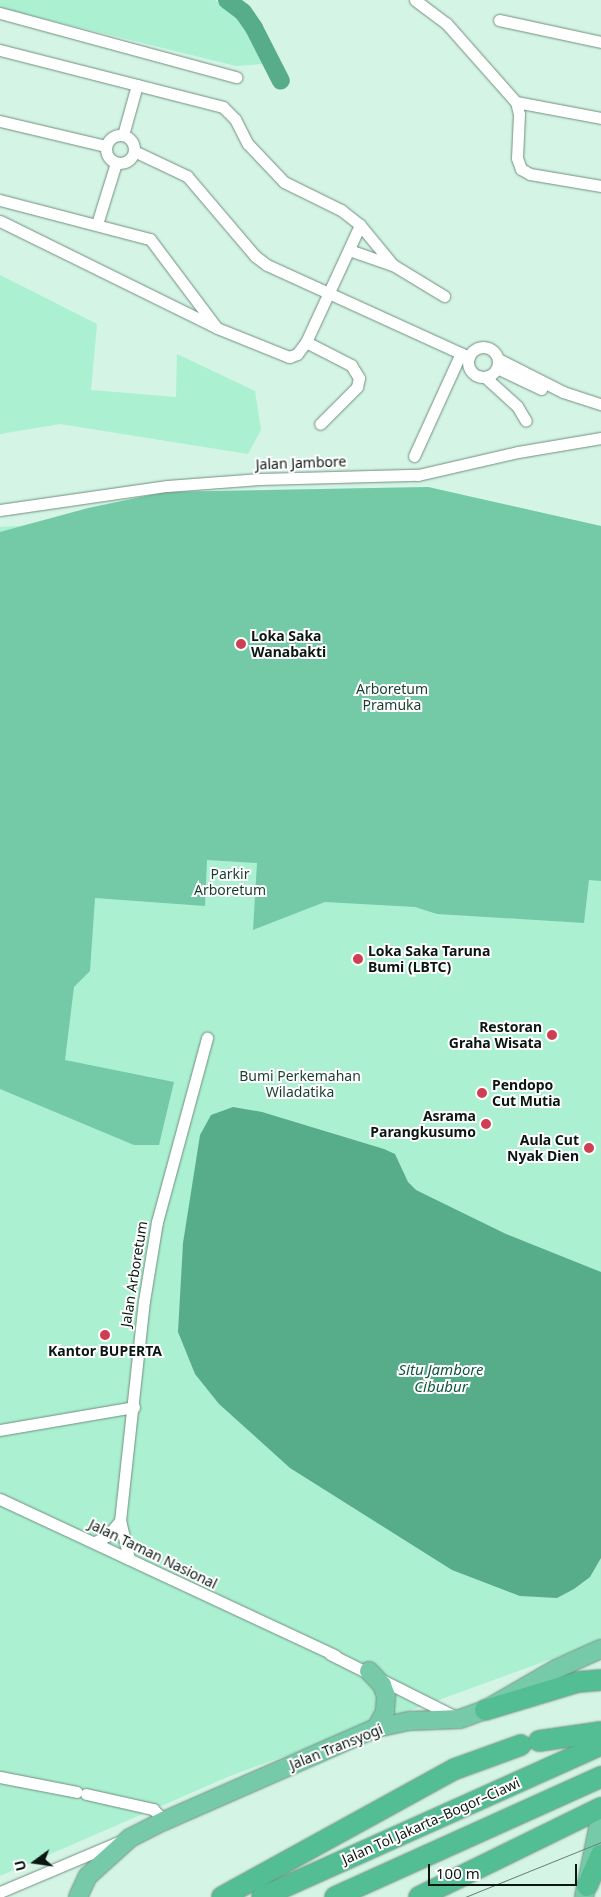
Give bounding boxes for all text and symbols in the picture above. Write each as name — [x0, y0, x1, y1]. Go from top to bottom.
street label: Jalan Jambore — [255, 453, 347, 473]
place label: Loka Saka Wanabakti — [251, 628, 326, 660]
marker: Loka Saka Wanabakti — [235, 638, 247, 650]
park label: Arboretum Pramuka — [356, 681, 428, 714]
park label: Parkir Arboretum — [194, 866, 266, 899]
place label: Loka Saka Taruna Bumi (LBTC) — [368, 943, 490, 976]
marker: Loka Saka Taruna Bumi (LBTC) — [352, 953, 364, 965]
place label: Restoran Graha Wisata — [449, 1019, 542, 1052]
marker: Restoran Graha Wisata — [546, 1029, 558, 1041]
park label: Bumi Perkemahan Wiladatika — [239, 1068, 361, 1100]
place label: Pendopo Cut Mutia — [492, 1077, 561, 1110]
marker: Pendopo Cut Mutia — [476, 1087, 488, 1099]
place label: Asrama Parangkusumo — [370, 1108, 476, 1140]
marker: Asrama Parangkusumo — [480, 1118, 492, 1130]
place label: Aula Cut Nyak Dien — [507, 1132, 579, 1164]
marker: Aula Cut Nyak Dien — [583, 1142, 595, 1154]
street label: Jalan Arboretum — [117, 1220, 151, 1328]
marker: Kantor BUPERTA — [99, 1329, 111, 1341]
place label: Kantor BUPERTA — [48, 1343, 162, 1359]
water label: Situ Jambore Cibubur — [398, 1360, 484, 1395]
street label: Jalan Taman Nasional — [86, 1516, 220, 1592]
street label: Jalan Transyogi — [287, 1721, 385, 1773]
street label: Jalan Tol Jakarta–Bogor–Ciawi — [339, 1774, 523, 1868]
north arrow — [10, 1837, 60, 1887]
scale bar — [431, 1854, 580, 1886]
text: U — [9, 1858, 30, 1873]
text: 100 m — [436, 1863, 480, 1883]

